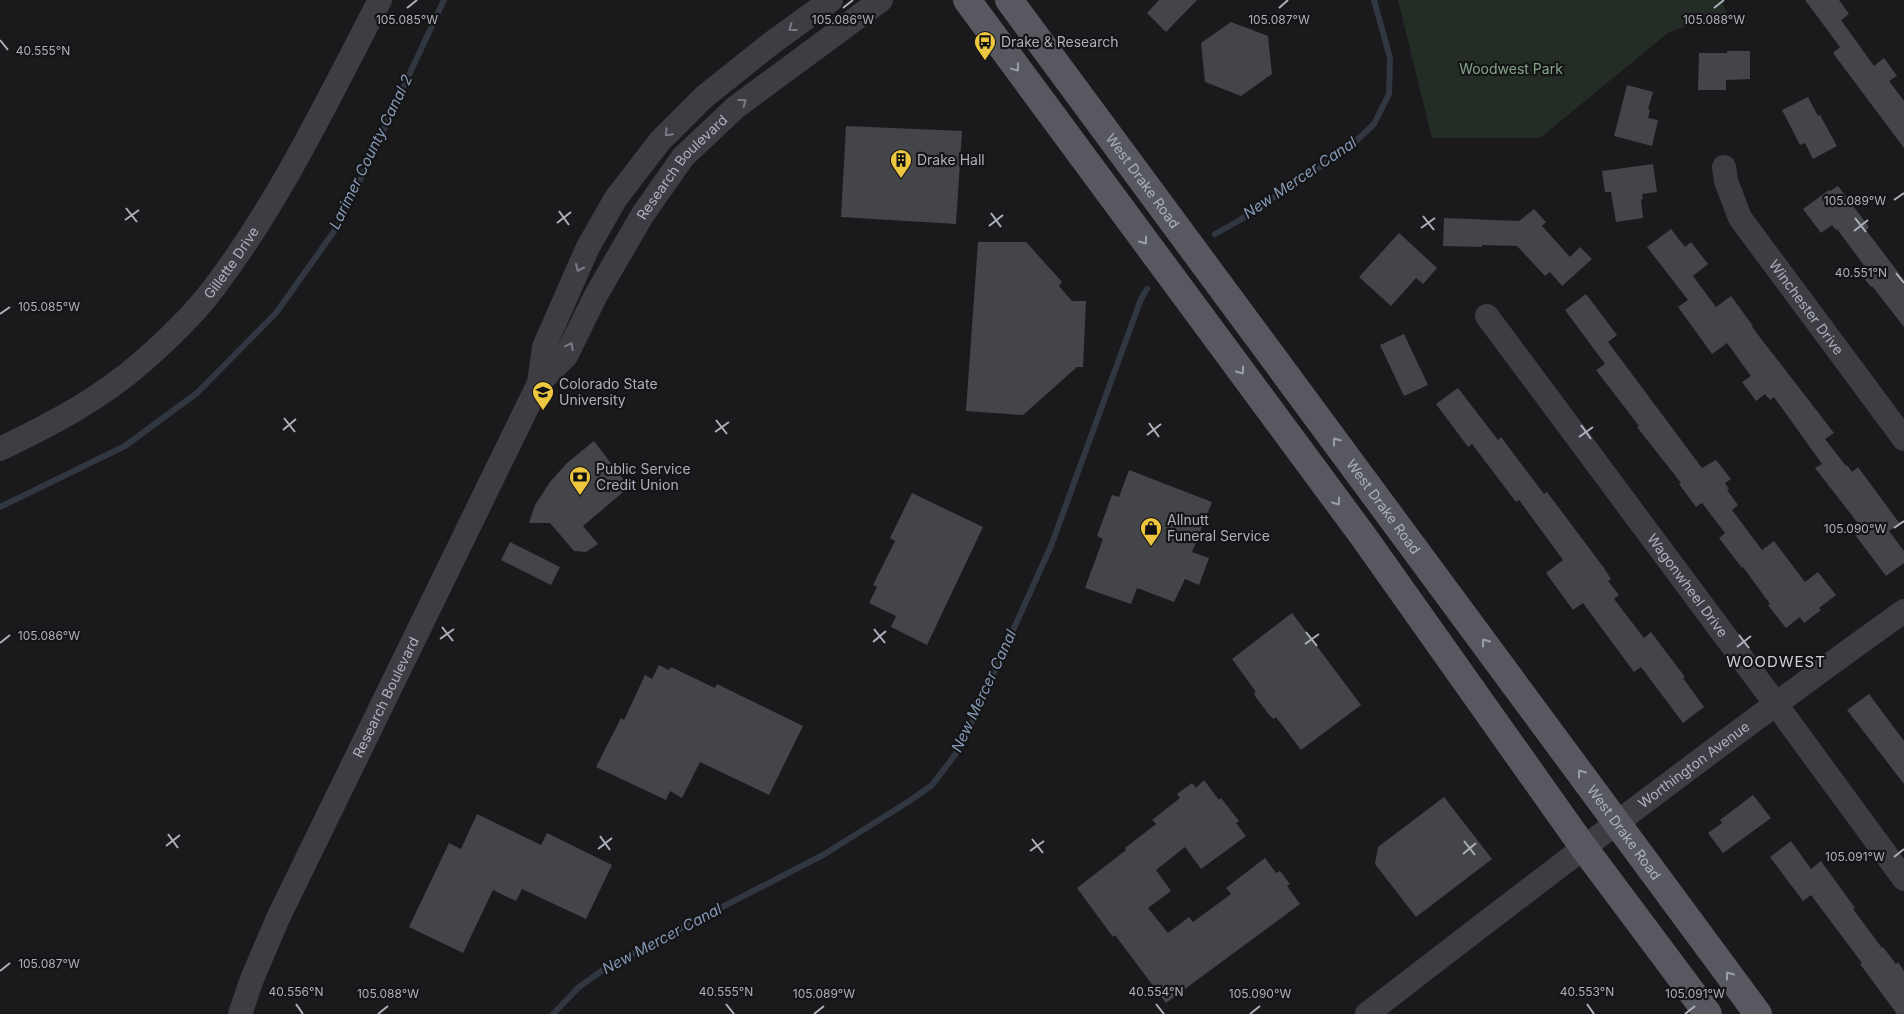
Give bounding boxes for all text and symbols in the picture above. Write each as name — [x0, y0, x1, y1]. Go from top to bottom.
text: 105.085°W — [376, 12, 438, 27]
text: 105.086°W — [812, 12, 874, 27]
text: 105.087°W — [1248, 12, 1310, 27]
text: 105.088°W — [1683, 12, 1745, 27]
one-way arrow — [788, 22, 797, 32]
bus stop icon: Drake & Research — [973, 30, 997, 61]
place label: Drake & Research — [1001, 33, 1119, 50]
text: 40.555°N — [16, 43, 70, 58]
park label: Woodwest Park — [1459, 60, 1563, 77]
one-way arrow — [1010, 62, 1019, 72]
water label: Larimer County Canal 2 — [325, 71, 416, 232]
one-way arrow — [737, 99, 746, 107]
street label: Research Boulevard — [633, 111, 730, 222]
one-way arrow — [665, 128, 674, 137]
street label: West Drake Road — [1102, 130, 1184, 231]
water label: New Mercer Canal — [1239, 132, 1360, 223]
building icon: Drake Hall — [889, 148, 913, 179]
place label: Drake Hall — [917, 151, 985, 168]
text: 105.089°W — [1824, 193, 1886, 208]
street label: Gillette Drive — [200, 223, 262, 302]
one-way arrow — [1138, 235, 1147, 245]
street label: Winchester Drive — [1766, 256, 1848, 358]
one-way arrow — [574, 263, 585, 272]
text: 40.551°N — [1835, 265, 1887, 280]
text: 105.085°W — [18, 299, 80, 314]
one-way arrow — [564, 343, 574, 352]
one-way arrow — [1235, 365, 1243, 374]
place label: Colorado State University — [559, 375, 658, 408]
school or university icon: Colorado State University — [531, 380, 555, 411]
one-way arrow — [1334, 438, 1342, 447]
street label: West Drake Road — [1343, 456, 1424, 557]
place label: Public Service Credit Union — [596, 460, 691, 493]
bank icon: Public Service Credit Union — [568, 465, 592, 496]
one-way arrow — [1331, 496, 1340, 506]
place label: Allnutt Funeral Service — [1167, 511, 1270, 544]
shop icon: Allnutt Funeral Service — [1139, 516, 1163, 547]
text: 105.090°W — [1824, 521, 1886, 536]
street label: Wagonwheel Drive — [1644, 530, 1732, 640]
water label: New Mercer Canal — [947, 626, 1020, 755]
text: 105.086°W — [18, 628, 80, 643]
street label: Research Boulevard — [349, 634, 422, 760]
one-way arrow — [1482, 639, 1491, 648]
district label: WOODWEST — [1726, 652, 1826, 671]
street label: Worthington Avenue — [1635, 717, 1753, 811]
one-way arrow — [1578, 769, 1587, 779]
street label: West Drake Road — [1584, 781, 1665, 883]
text: 105.091°W — [1825, 849, 1885, 864]
water label: New Mercer Canal — [599, 899, 725, 978]
text: 105.087°W — [18, 956, 80, 971]
one-way arrow — [1726, 971, 1735, 981]
text: 40.556°N — [269, 984, 323, 999]
text: 40.555°N — [699, 984, 753, 999]
text: 40.554°N — [1129, 984, 1183, 999]
text: 40.553°N — [1560, 984, 1614, 999]
text: 105.088°W — [357, 986, 419, 1001]
text: 105.089°W — [793, 986, 855, 1001]
text: 105.090°W — [1229, 986, 1291, 1001]
text: 105.091°W — [1665, 986, 1725, 1001]

